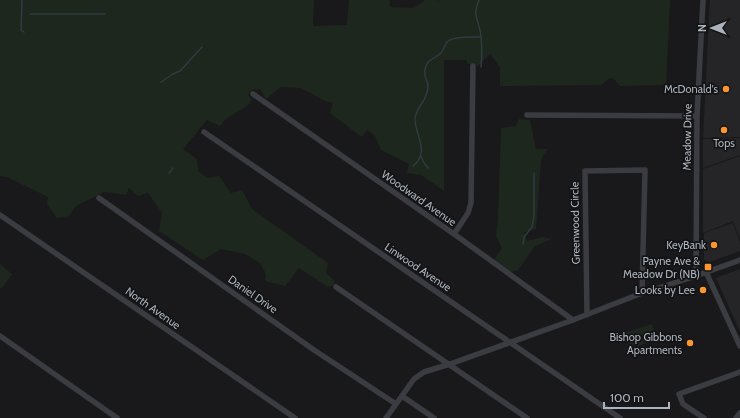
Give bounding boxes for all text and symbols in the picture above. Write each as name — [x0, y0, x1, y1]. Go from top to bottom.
north arrow — [692, 8, 732, 48]
text: N — [695, 24, 709, 32]
place label: McDonald's — [664, 82, 718, 96]
marker: McDonald's — [721, 84, 731, 94]
street label: Meadow Drive — [679, 103, 695, 171]
marker: Tops — [719, 125, 729, 135]
place label: Tops — [713, 136, 735, 150]
street label: Woodward Avenue — [379, 167, 459, 229]
street label: Greenwood Circle — [567, 181, 583, 264]
place label: KeyBank — [666, 238, 706, 252]
street label: Linwood Avenue — [382, 240, 454, 295]
marker: KeyBank — [709, 240, 719, 250]
place label: Payne Ave & Meadow Dr (NB) — [623, 254, 700, 281]
marker: Payne Ave & Meadow Dr (NB) — [703, 262, 713, 272]
street label: Daniel Drive — [226, 272, 281, 316]
place label: Looks by Lee — [635, 283, 695, 297]
street label: North Avenue — [123, 284, 184, 332]
marker: Looks by Lee — [698, 285, 708, 295]
place label: Bishop Gibbons Apartments — [609, 330, 682, 357]
marker: Bishop Gibbons Apartments — [685, 338, 695, 348]
scale bar — [604, 384, 669, 410]
text: 100 m — [610, 390, 644, 405]

